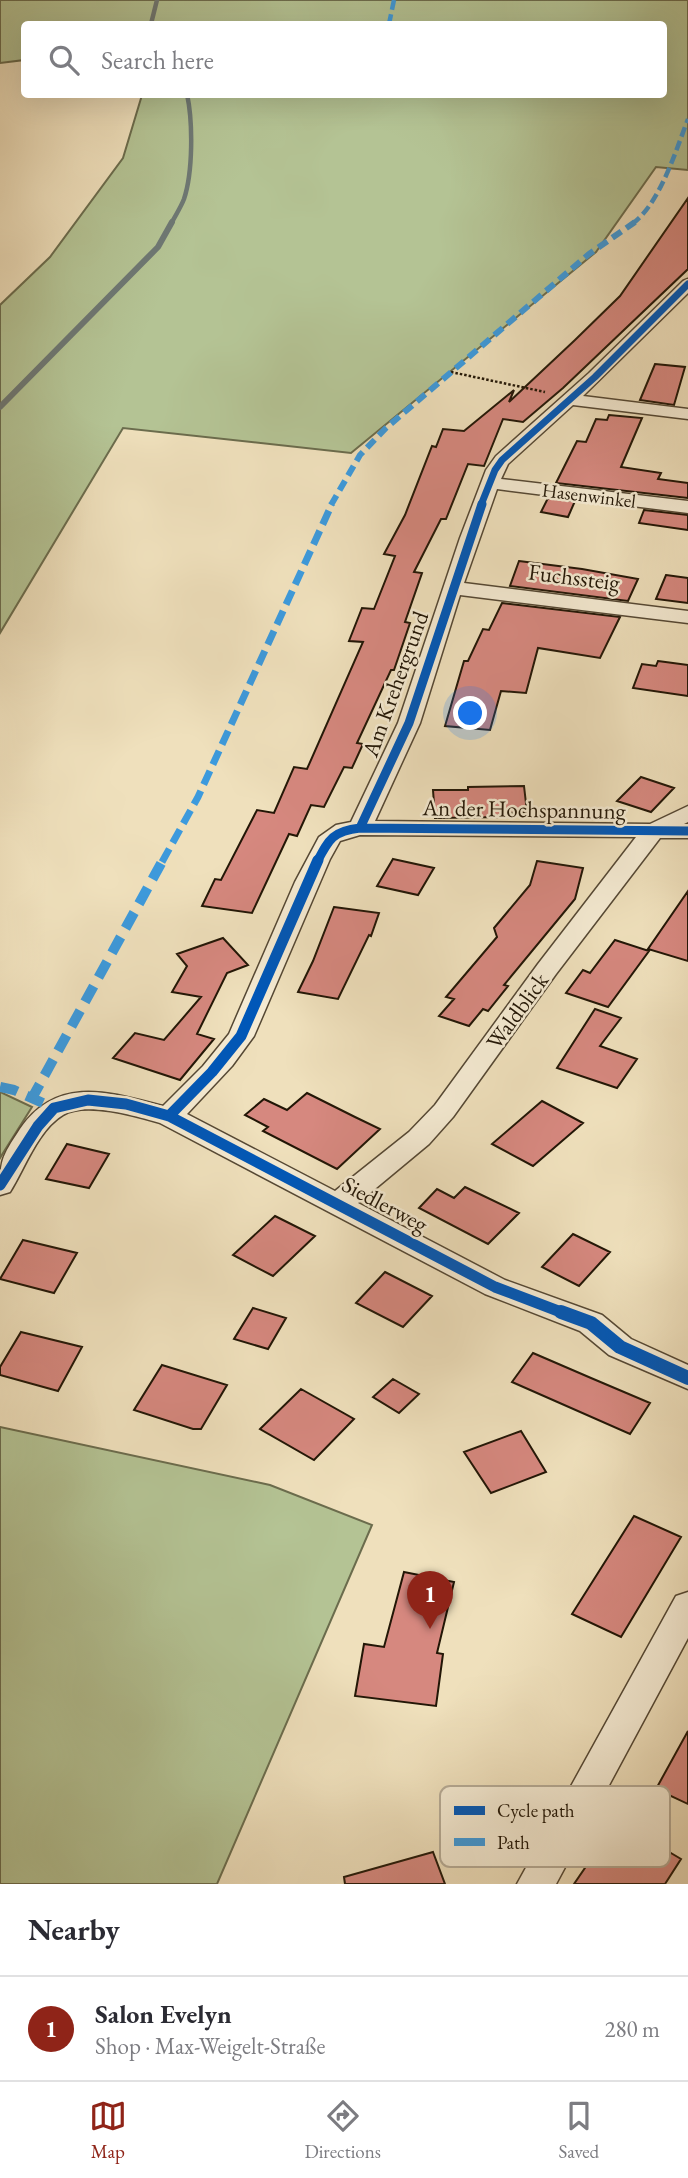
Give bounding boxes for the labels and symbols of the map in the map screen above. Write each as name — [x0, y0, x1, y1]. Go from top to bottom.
street label: Hasenwinkel — [540, 477, 638, 514]
street label: Fuchssteig — [527, 557, 622, 598]
street label: Am Krehergrund — [354, 607, 435, 762]
your location — [453, 696, 487, 730]
street label: An der Hochspannung — [421, 792, 627, 826]
street label: Waldblick — [479, 966, 556, 1055]
street label: Siedlerweg — [337, 1169, 434, 1240]
pin: 1 — [407, 1571, 453, 1629]
legend — [440, 1786, 670, 1867]
text: Cycle path — [497, 1798, 575, 1823]
text: Path — [497, 1830, 530, 1855]

